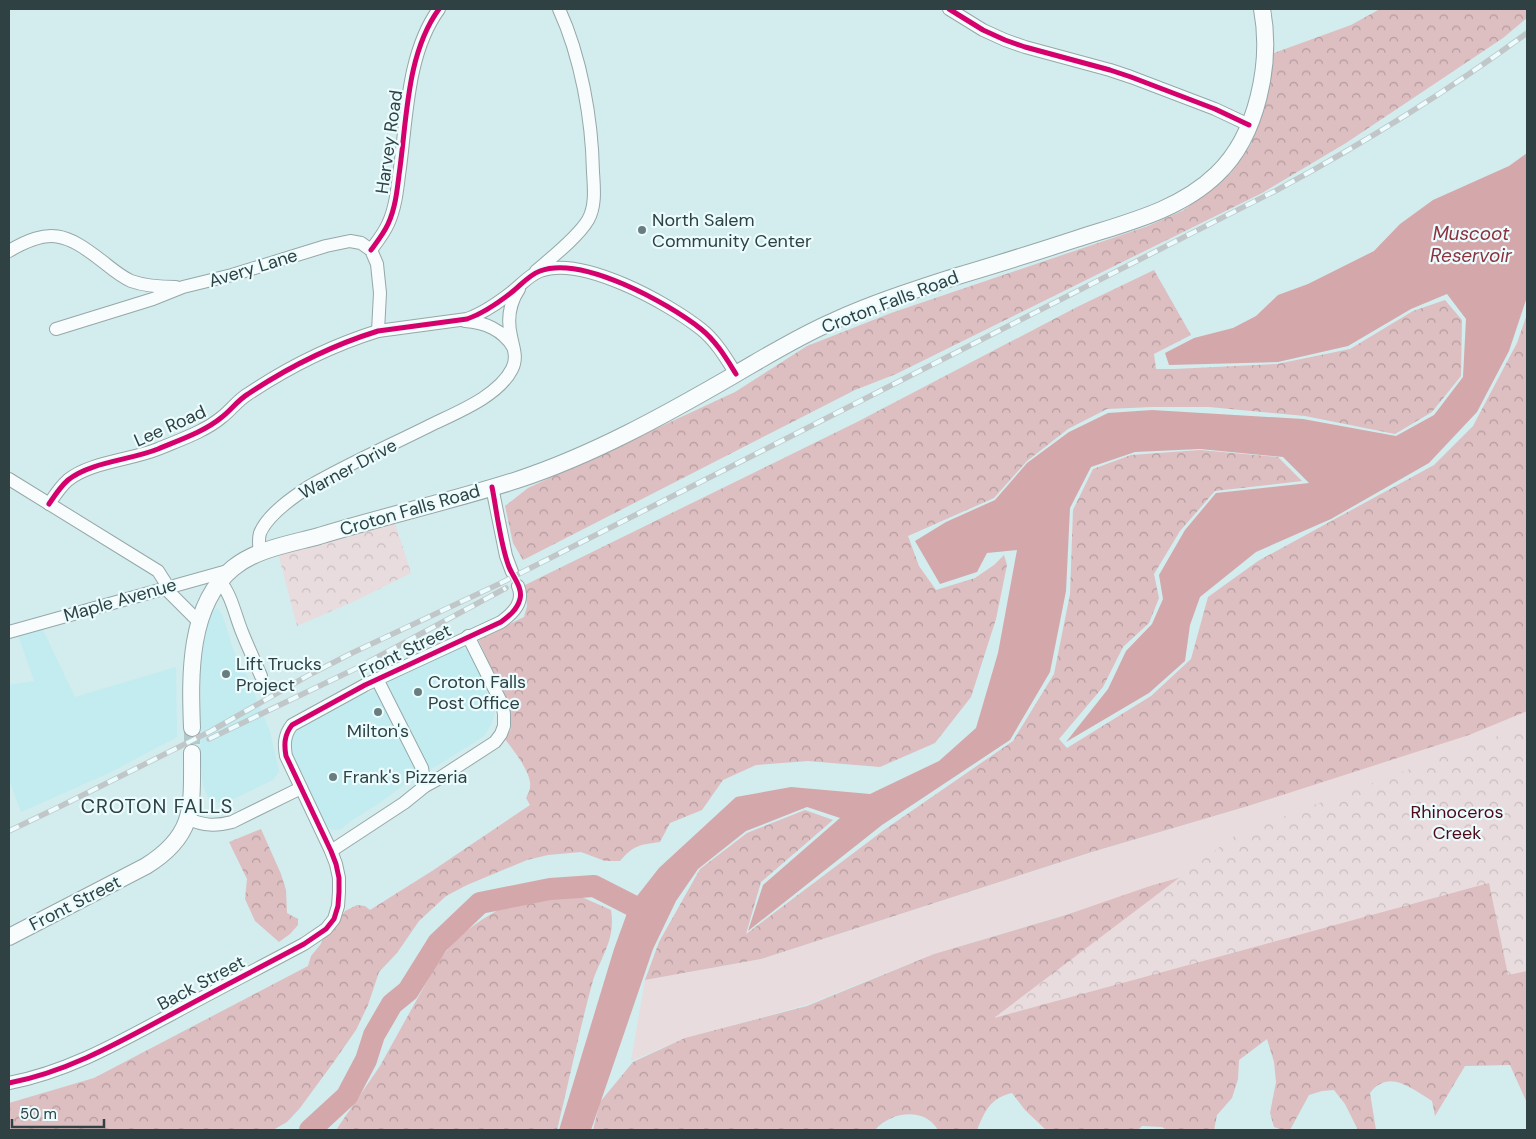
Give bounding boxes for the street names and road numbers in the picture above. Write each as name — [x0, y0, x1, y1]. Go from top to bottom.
street label: Harvey Road — [370, 89, 408, 195]
street label: Avery Lane — [206, 243, 300, 293]
street label: Croton Falls Road — [818, 265, 962, 339]
street label: Lee Road — [130, 400, 210, 452]
street label: Warner Drive — [295, 433, 401, 505]
street label: Croton Falls Road — [337, 479, 483, 541]
street label: Maple Avenue — [61, 572, 179, 628]
street label: Front Street — [355, 618, 455, 684]
street label: Front Street — [25, 870, 125, 936]
street label: Back Street — [153, 950, 249, 1016]

